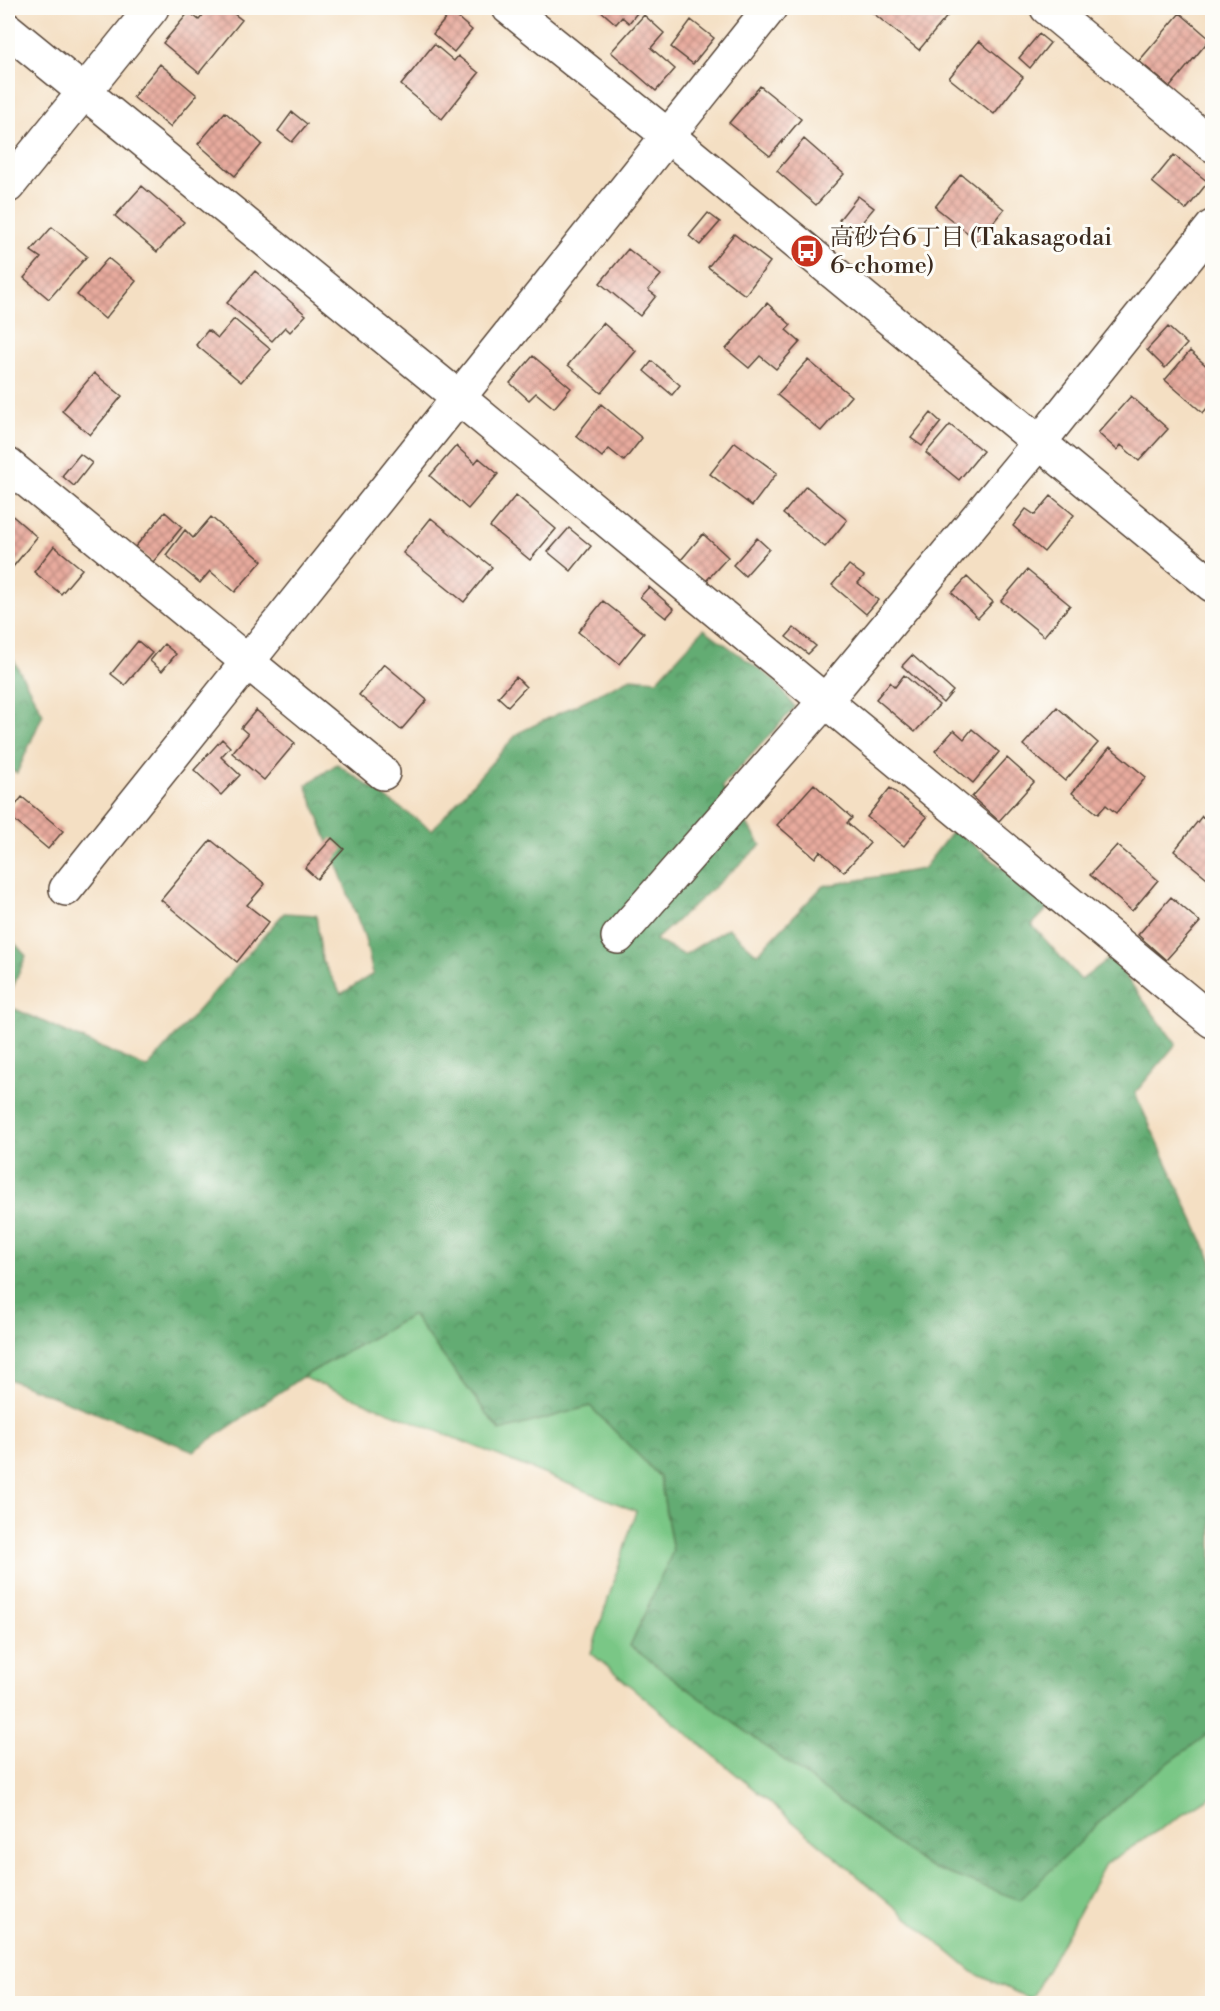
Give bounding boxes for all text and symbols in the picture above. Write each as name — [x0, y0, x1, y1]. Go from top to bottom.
place label: 高砂台6丁目 (Takasagodai 6-chome) — [830, 223, 1112, 281]
bus stop icon: 高砂台6丁目 (Takasagodai 6-chome) — [789, 233, 825, 269]

